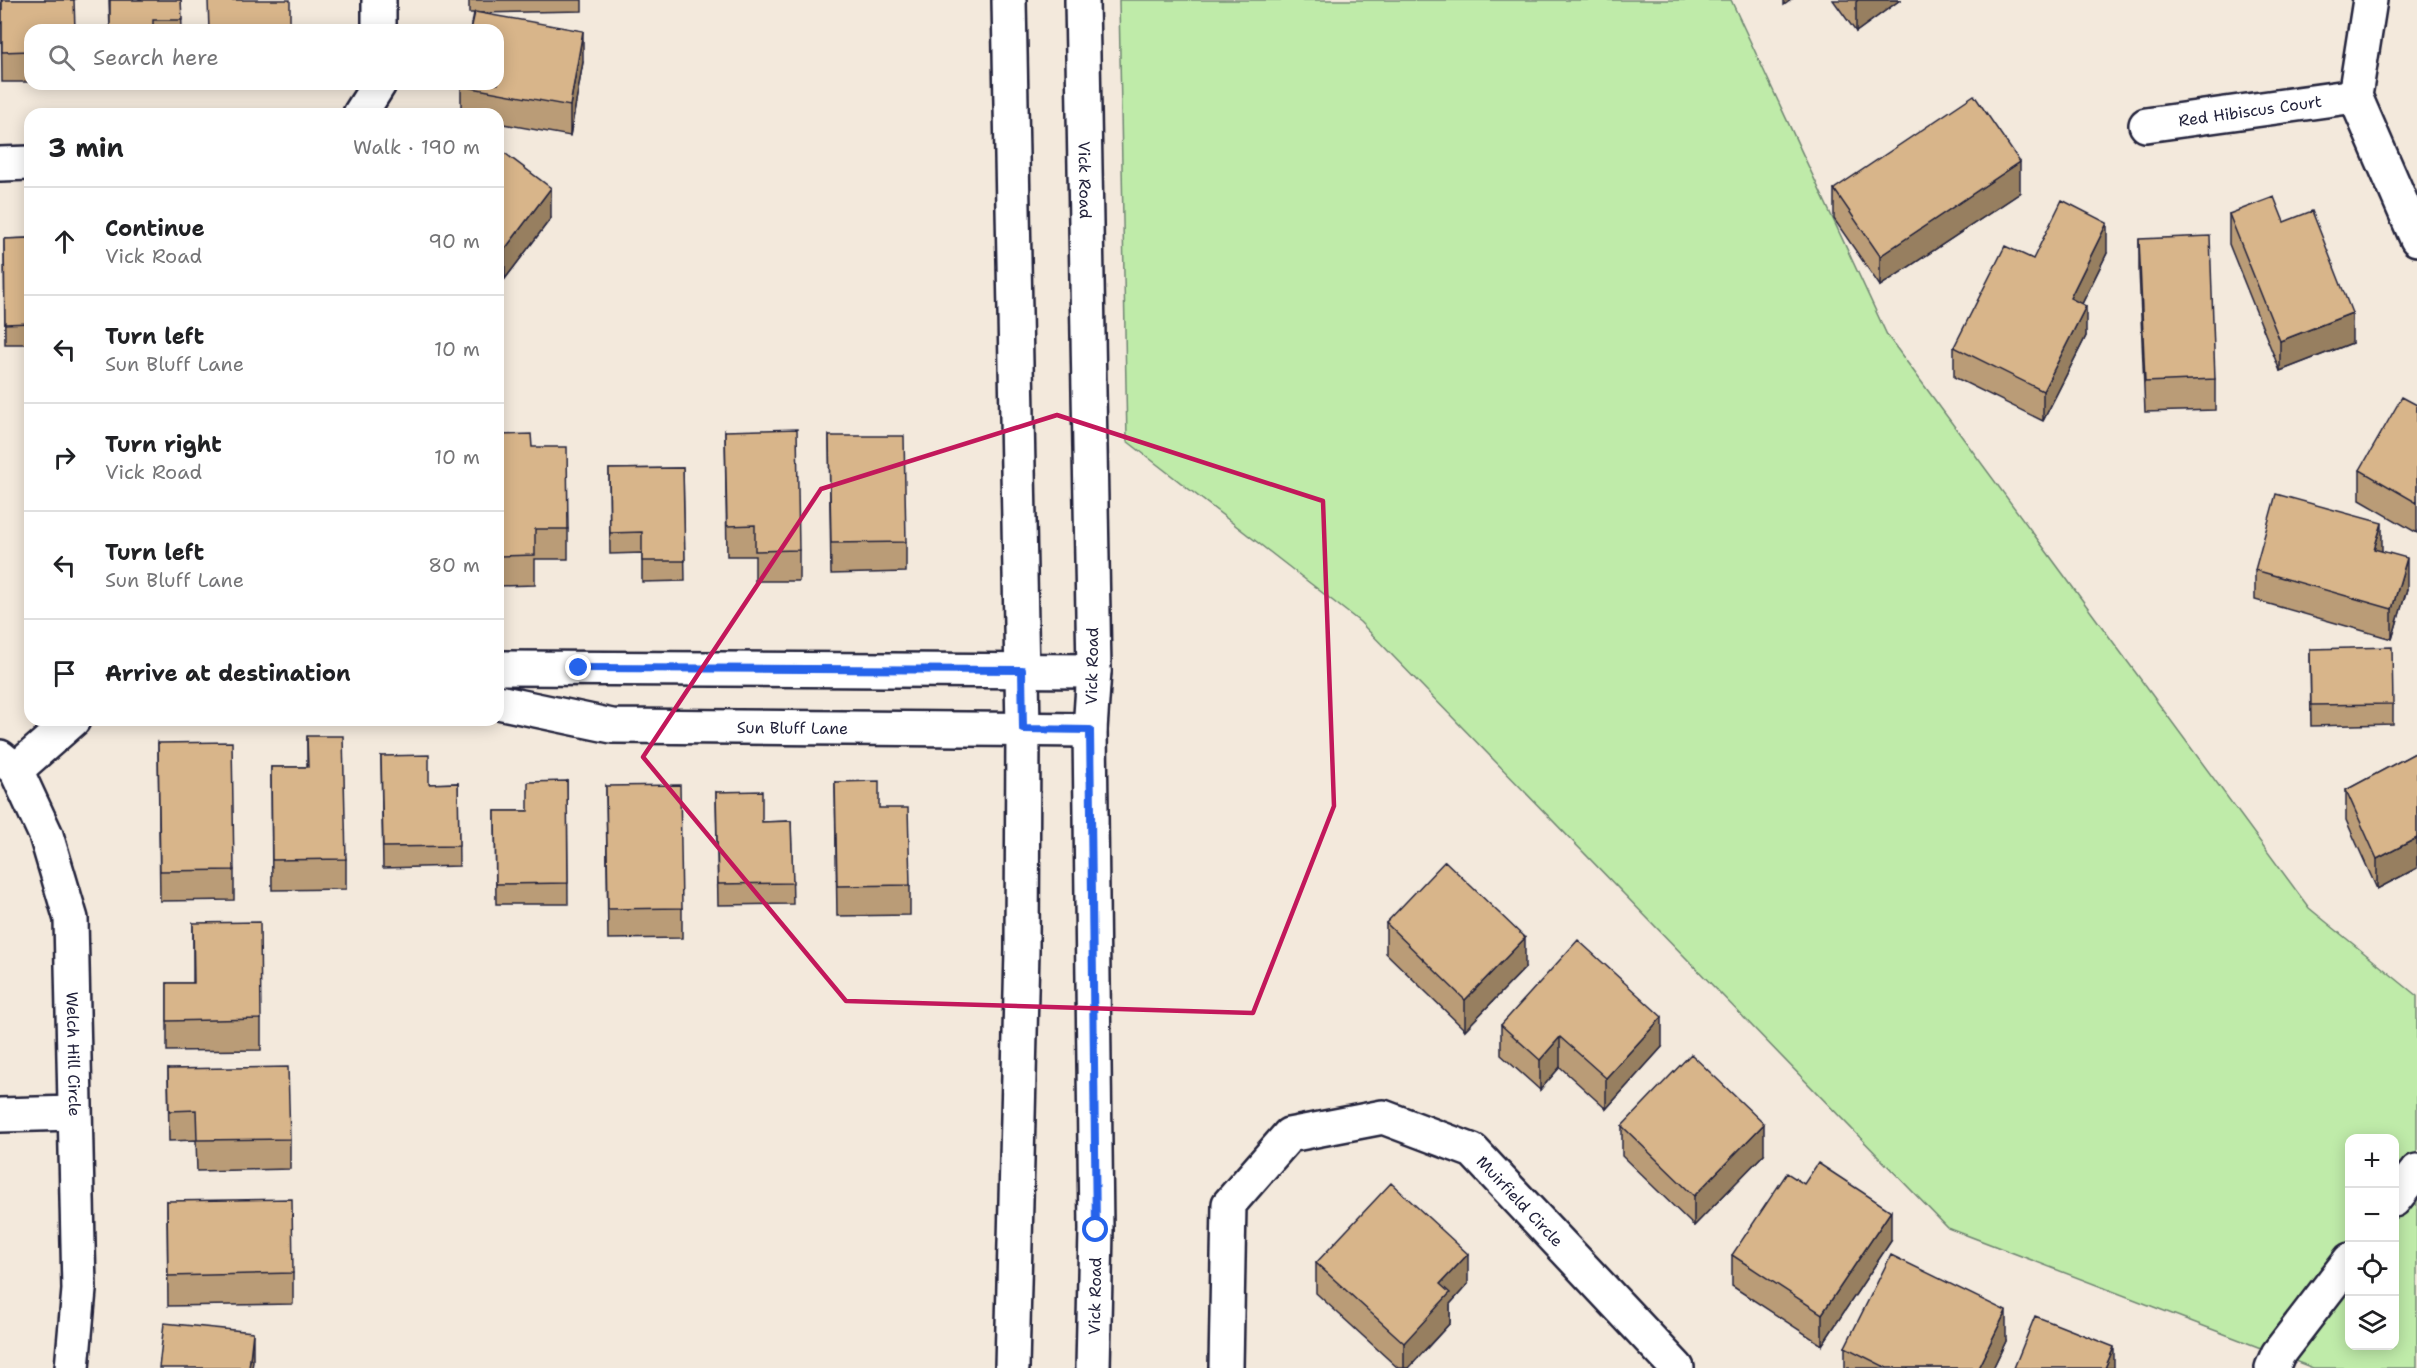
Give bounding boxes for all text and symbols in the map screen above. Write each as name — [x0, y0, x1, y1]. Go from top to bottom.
search box — [24, 24, 504, 90]
icon: search — [45, 41, 78, 74]
text: Search here — [93, 43, 219, 72]
street label: Red Hibiscus Court — [2177, 90, 2323, 131]
text: 3 min — [48, 130, 124, 165]
text: Walk · 190 m — [353, 134, 480, 160]
street label: Vick Road — [1074, 141, 1096, 219]
text: Continue — [105, 214, 205, 243]
icon: ahead — [48, 225, 81, 258]
text: 90 m — [428, 228, 480, 254]
text: Vick Road — [105, 243, 202, 269]
text: Turn left — [105, 322, 204, 351]
icon: left — [48, 333, 81, 366]
text: 10 m — [434, 336, 480, 362]
text: Sun Bluff Lane — [105, 351, 244, 377]
text: Turn right — [105, 430, 222, 459]
icon: right — [48, 441, 81, 474]
text: 10 m — [434, 444, 480, 470]
text: Vick Road — [105, 459, 202, 485]
text: Turn left — [105, 538, 204, 567]
icon: left — [48, 549, 81, 582]
text: 80 m — [428, 552, 480, 578]
text: Sun Bluff Lane — [105, 567, 244, 593]
street label: Vick Road — [1081, 627, 1103, 705]
route end — [565, 654, 591, 680]
icon: arrive — [48, 657, 81, 690]
text: Arrive at destination — [105, 659, 351, 688]
street label: Sun Bluff Lane — [737, 717, 848, 738]
street label: Welch Hill Circle — [62, 991, 86, 1117]
map controls — [2345, 1134, 2399, 1350]
button: + — [2345, 1134, 2399, 1188]
street label: Muirfield Circle — [1472, 1151, 1568, 1251]
button: − — [2345, 1188, 2399, 1242]
route start — [1082, 1216, 1108, 1242]
button: locate — [2345, 1242, 2399, 1296]
street label: Vick Road — [1084, 1257, 1106, 1335]
button: layers — [2345, 1296, 2399, 1350]

